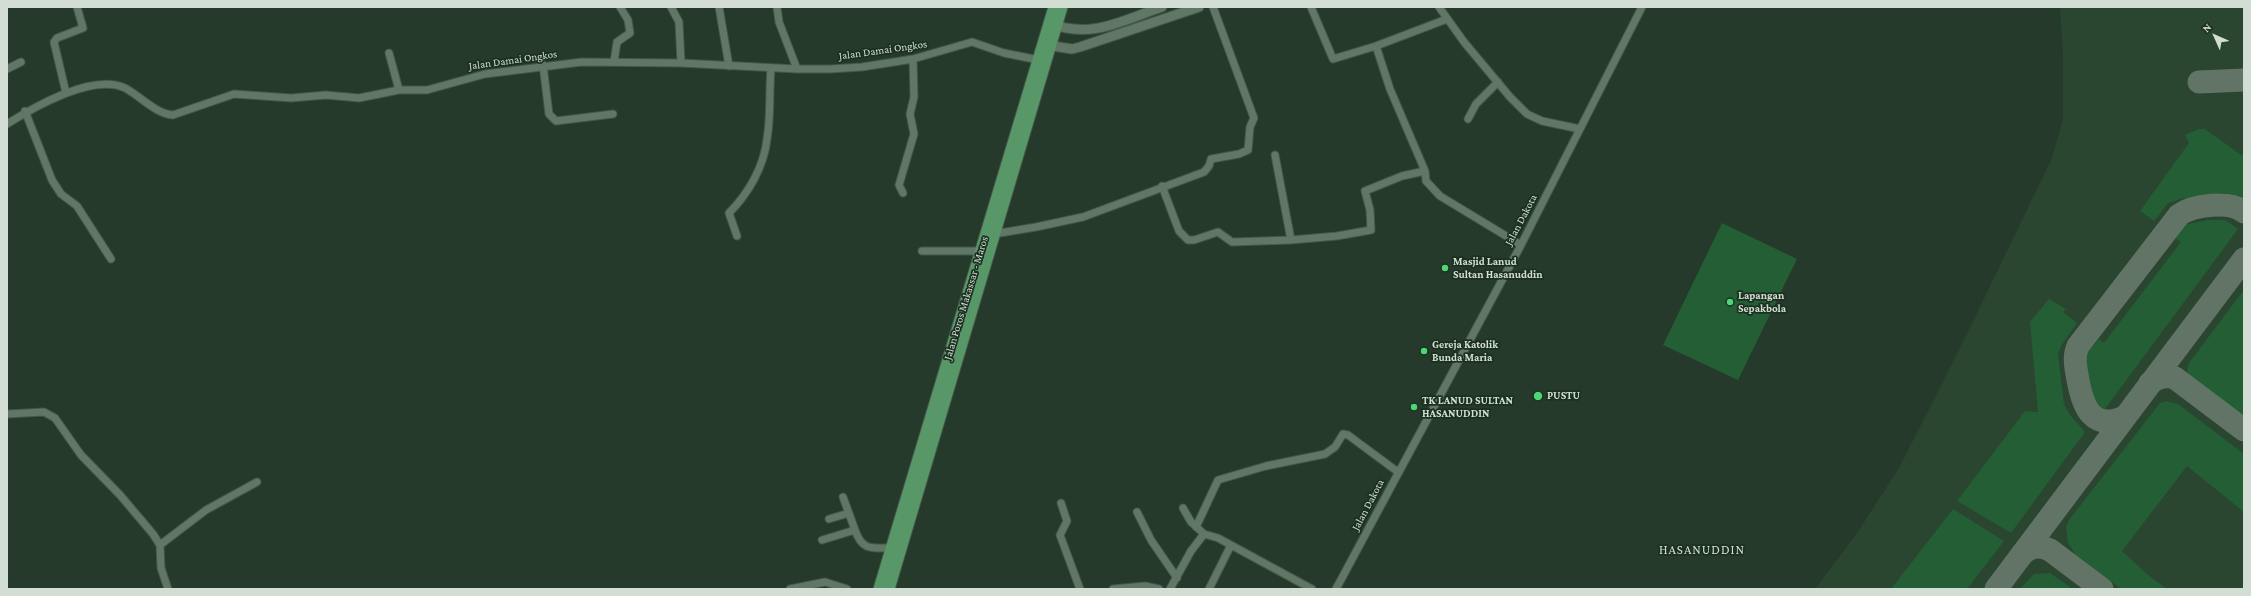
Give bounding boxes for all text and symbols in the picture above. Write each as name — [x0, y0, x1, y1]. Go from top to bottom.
north arrow — [2195, 16, 2235, 56]
text: N — [2200, 21, 2213, 34]
street label: Jalan Damai Ongkos — [838, 37, 928, 63]
street label: Jalan Damai Ongkos — [468, 47, 558, 73]
street label: Jalan Dakota — [1502, 192, 1540, 248]
street label: Jalan Poros Makassar - Maros — [941, 235, 991, 361]
place label: Masjid Lanud Sultan Hasanuddin — [1453, 255, 1542, 281]
marker: Masjid Lanud Sultan Hasanuddin — [1440, 263, 1450, 273]
place label: Lapangan Sepakbola — [1738, 289, 1786, 315]
marker: Lapangan Sepakbola — [1725, 297, 1735, 307]
place label: Gereja Katolik Bunda Maria — [1432, 338, 1498, 364]
marker: Gereja Katolik Bunda Maria — [1419, 346, 1429, 356]
place label: PUSTU — [1547, 389, 1580, 403]
marker: PUSTU — [1532, 390, 1544, 402]
place label: TK LANUD SULTAN HASANUDDIN — [1422, 394, 1513, 420]
marker: TK LANUD SULTAN HASANUDDIN — [1409, 402, 1419, 412]
street label: Jalan Dakota — [1349, 477, 1387, 533]
district label: HASANUDDIN — [1659, 542, 1745, 558]

